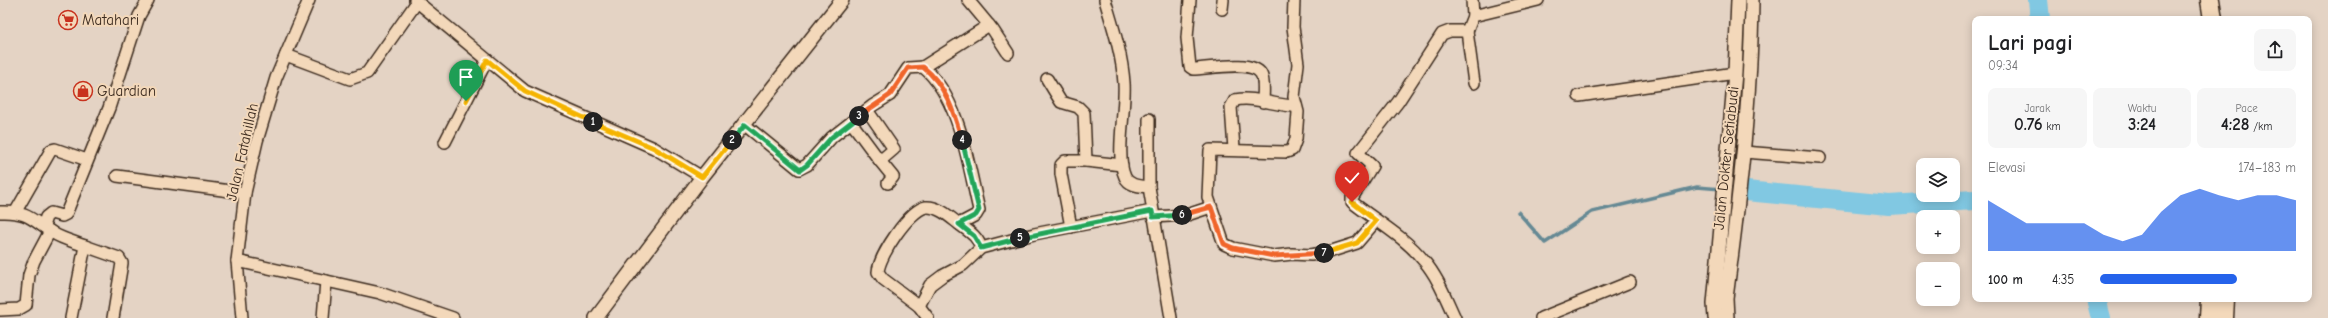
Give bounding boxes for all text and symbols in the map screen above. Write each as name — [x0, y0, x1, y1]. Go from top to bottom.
supermarket icon: Matahari — [57, 9, 79, 31]
place label: Matahari — [82, 11, 139, 29]
button: share — [2254, 29, 2296, 71]
text: Lari pagi — [1988, 30, 2073, 56]
text: 09:34 — [1988, 58, 2018, 73]
pin — [449, 60, 483, 101]
icon: arrive — [455, 66, 477, 88]
shop icon: Guardian — [72, 80, 94, 102]
place label: Guardian — [97, 82, 156, 100]
street label: Jalan Dokter Setiabudi — [1710, 85, 1742, 231]
street label: Jalan Fatahillah — [222, 101, 262, 203]
text: Jarak — [2024, 102, 2050, 115]
text: Waktu — [2128, 102, 2156, 115]
text: Pace — [2236, 102, 2258, 115]
pin: 3 — [849, 106, 869, 126]
text: 3 — [856, 109, 862, 122]
pin: 1 — [583, 112, 603, 132]
text: 1 — [591, 115, 595, 128]
text: 0.76 — [2014, 115, 2043, 134]
text: 3:24 — [2128, 115, 2156, 134]
text: 4:28 — [2221, 115, 2250, 134]
text: km — [2043, 120, 2061, 133]
text: /km — [2250, 120, 2272, 133]
pin: 2 — [722, 130, 742, 150]
pin: 4 — [952, 130, 972, 150]
text: 2 — [729, 133, 735, 146]
text: 4 — [959, 133, 965, 146]
map controls — [1916, 158, 1960, 306]
button: layers — [1916, 158, 1960, 202]
text: Elevasi — [1988, 160, 2025, 175]
text: 174–183 m — [2238, 160, 2296, 175]
pin — [1335, 161, 1369, 202]
icon: check — [1341, 167, 1363, 189]
pin: 6 — [1172, 205, 1192, 225]
text: 6 — [1179, 208, 1185, 221]
button: + — [1916, 210, 1960, 254]
pin: 5 — [1010, 228, 1030, 248]
text: 5 — [1017, 231, 1023, 244]
pin: 7 — [1314, 243, 1334, 263]
text: 7 — [1322, 246, 1326, 259]
button: − — [1916, 262, 1960, 306]
text: 100 m — [1988, 272, 2023, 287]
text: 4:35 — [2052, 272, 2074, 287]

